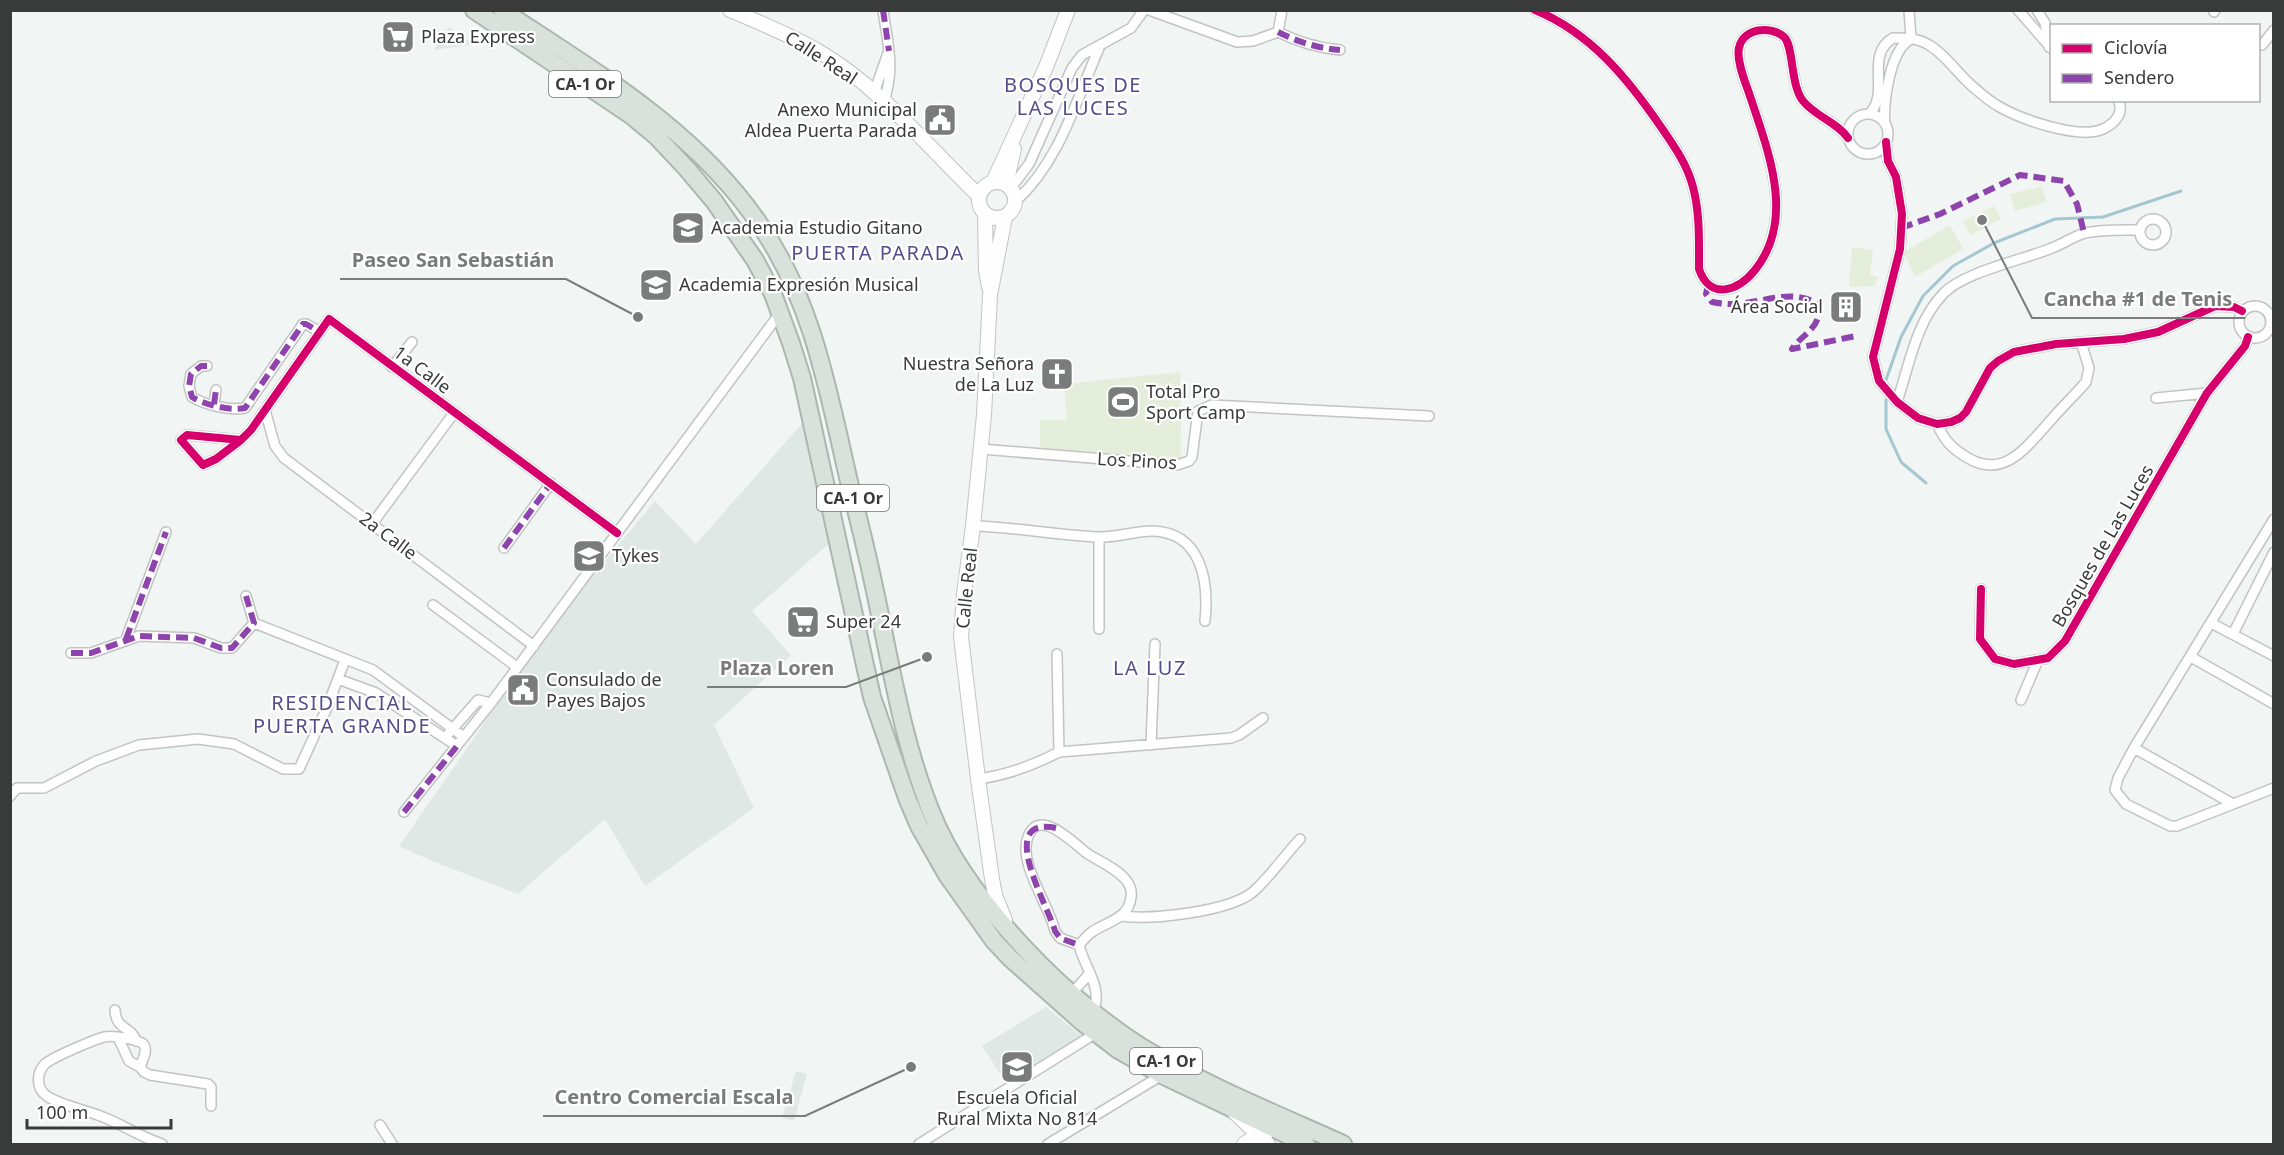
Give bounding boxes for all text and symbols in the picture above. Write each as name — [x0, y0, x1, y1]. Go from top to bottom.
supermarket icon: Plaza Express — [380, 19, 416, 55]
place label: Plaza Express — [421, 24, 535, 48]
legend — [2050, 24, 2260, 102]
street label: Calle Real — [781, 25, 862, 89]
text: Ciclovía — [2104, 35, 2168, 59]
text: Sendero — [2104, 65, 2174, 89]
road number: CA-1 Or — [549, 71, 621, 97]
district label: BOSQUES DE LAS LUCES — [1004, 71, 1142, 121]
place label: Anexo Municipal Aldea Puerta Parada — [745, 97, 917, 142]
public building icon: Anexo Municipal Aldea Puerta Parada — [922, 102, 958, 138]
school or university icon: Academia Estudio Gitano — [670, 210, 706, 246]
place label: Academia Estudio Gitano — [711, 215, 923, 239]
district label: PUERTA PARADA — [791, 239, 965, 266]
callout: Paseo San Sebastián — [340, 241, 566, 279]
text: Paseo San Sebastián — [352, 246, 554, 273]
school or university icon: Academia Expresión Musical — [638, 267, 674, 303]
place label: Academia Expresión Musical — [679, 272, 919, 296]
callout: Cancha #1 de Tenis — [2032, 280, 2245, 318]
text: Cancha #1 de Tenis — [2044, 285, 2232, 312]
building icon: Área Social — [1828, 289, 1864, 325]
place label: Área Social — [1731, 294, 1823, 318]
street label: 1a Calle — [389, 340, 456, 399]
place label: Nuestra Señora de La Luz — [903, 351, 1034, 396]
church icon: Nuestra Señora de La Luz — [1039, 356, 1075, 392]
place label: Total Pro Sport Camp — [1146, 379, 1246, 424]
sports icon: Total Pro Sport Camp — [1105, 384, 1141, 420]
street label: Los Pinos — [1097, 446, 1178, 474]
street label: Bosques de Las Luces — [2046, 460, 2158, 631]
road number: CA-1 Or — [817, 485, 889, 511]
street label: 2a Calle — [355, 506, 422, 565]
school or university icon: Tykes — [571, 538, 607, 574]
place label: Tykes — [612, 543, 659, 567]
street label: Calle Real — [950, 546, 982, 630]
supermarket icon: Super 24 — [785, 604, 821, 640]
place label: Super 24 — [826, 609, 901, 633]
callout: Plaza Loren — [707, 649, 846, 687]
text: Plaza Loren — [720, 654, 834, 681]
district label: LA LUZ — [1113, 654, 1187, 681]
place label: Consulado de Payes Bajos — [546, 667, 662, 712]
public building icon: Consulado de Payes Bajos — [505, 672, 541, 708]
district label: RESIDENCIAL PUERTA GRANDE — [253, 689, 431, 739]
road number: CA-1 Or — [1130, 1048, 1202, 1074]
school or university icon: Escuela Oficial Rural Mixta No 814 — [999, 1049, 1035, 1085]
callout: Centro Comercial Escala — [543, 1078, 805, 1116]
text: Centro Comercial Escala — [555, 1083, 793, 1110]
place label: Escuela Oficial Rural Mixta No 814 — [937, 1085, 1097, 1130]
scale bar — [27, 1092, 171, 1130]
text: 100 m — [36, 1100, 88, 1124]

